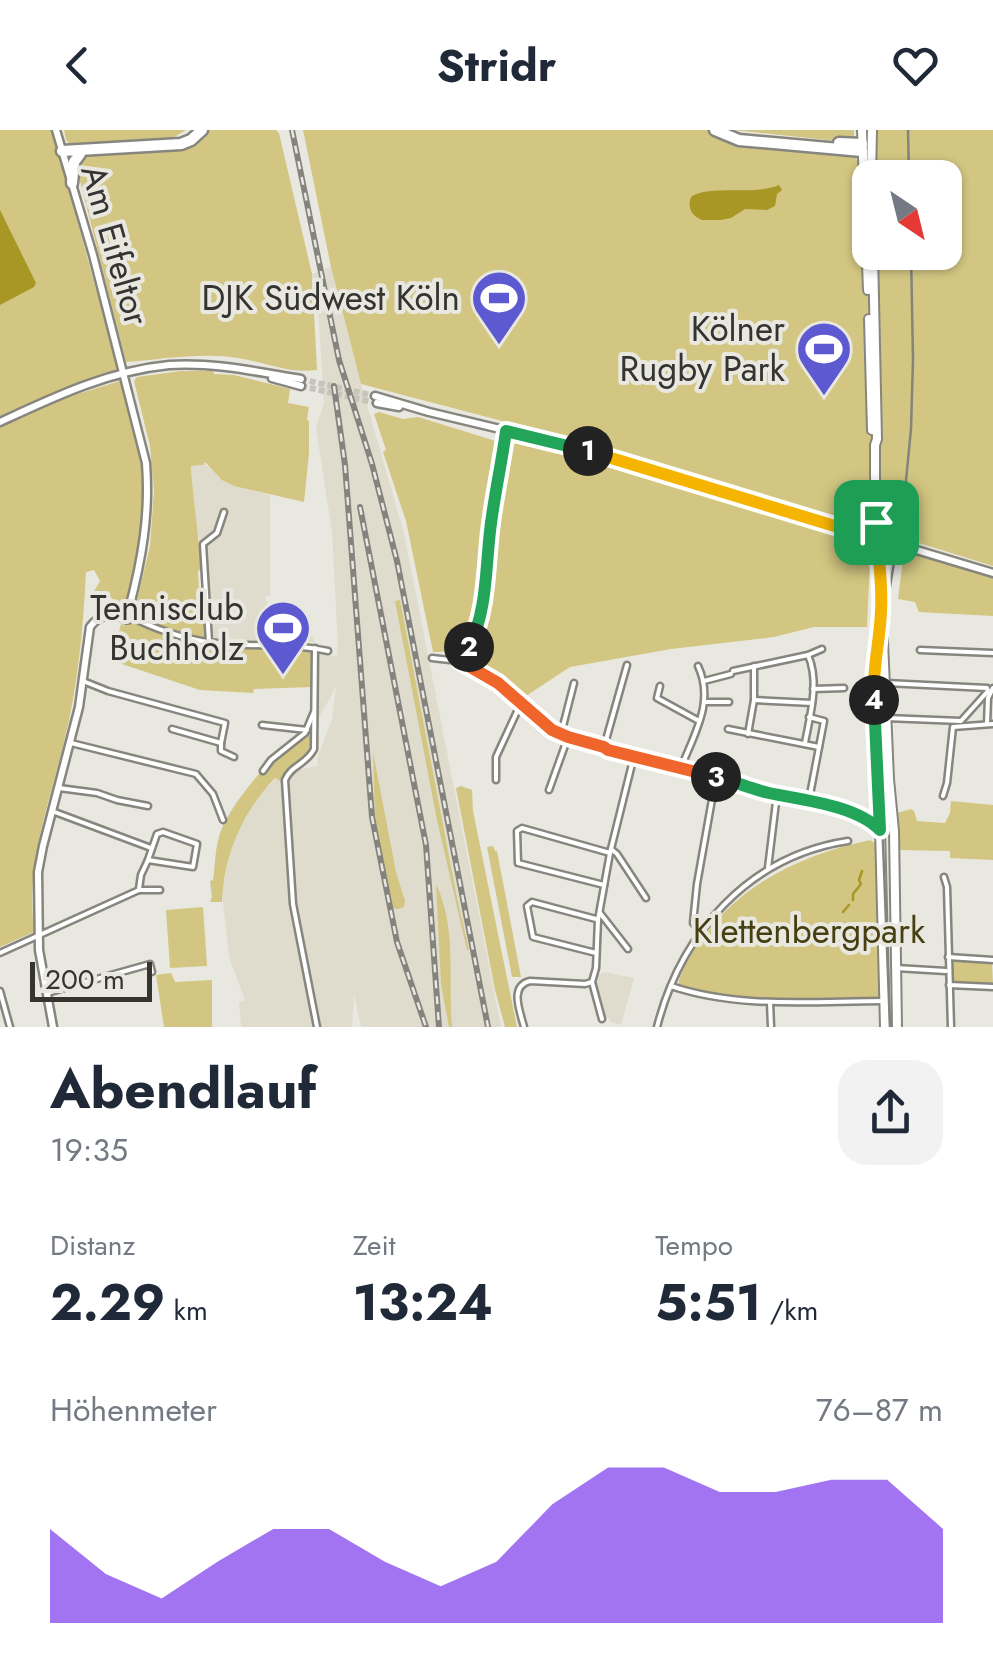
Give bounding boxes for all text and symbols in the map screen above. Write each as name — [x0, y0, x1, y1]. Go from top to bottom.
text: Stridr — [437, 33, 556, 98]
icon: back — [50, 38, 105, 93]
icon: heart — [888, 38, 943, 93]
street label: Am Eifeltor — [68, 159, 162, 331]
north arrow — [852, 160, 962, 270]
map controls — [852, 160, 962, 270]
sports icon: DJK Südwest Köln — [469, 268, 529, 347]
place label: DJK Südwest Köln — [201, 273, 460, 323]
place label: Kölner Rugby Park — [619, 304, 786, 394]
sports icon: Kölner Rugby Park — [794, 319, 854, 398]
pin: 1 — [563, 426, 613, 476]
text: 1 — [581, 430, 595, 471]
pin — [834, 480, 919, 565]
icon: arrive — [849, 495, 904, 550]
place label: Tennisclub Buchholz — [90, 583, 244, 673]
sports icon: Tennisclub Buchholz — [253, 598, 313, 677]
pin: 2 — [444, 622, 494, 672]
text: 2 — [460, 626, 478, 667]
pin: 4 — [849, 675, 899, 725]
text: 4 — [864, 679, 884, 720]
pin: 3 — [691, 752, 741, 802]
text: 3 — [707, 756, 725, 797]
park label: Klettenbergpark — [693, 906, 926, 956]
scale bar — [30, 957, 152, 1001]
text: 200 m — [45, 959, 125, 1000]
text: Abendlauf — [50, 1049, 316, 1129]
button: share — [838, 1060, 943, 1165]
text: 19:35 — [50, 1127, 128, 1173]
text: Distanz — [50, 1225, 135, 1266]
text: Zeit — [353, 1225, 396, 1266]
text: Tempo — [655, 1225, 733, 1266]
text: 2.29 — [50, 1266, 165, 1339]
text: 13:24 — [353, 1266, 493, 1339]
text: 5:51 — [655, 1266, 761, 1339]
text: km — [165, 1290, 208, 1331]
text: /km — [761, 1290, 818, 1331]
text: Höhenmeter — [50, 1387, 217, 1433]
text: 76–87 m — [816, 1387, 943, 1433]

